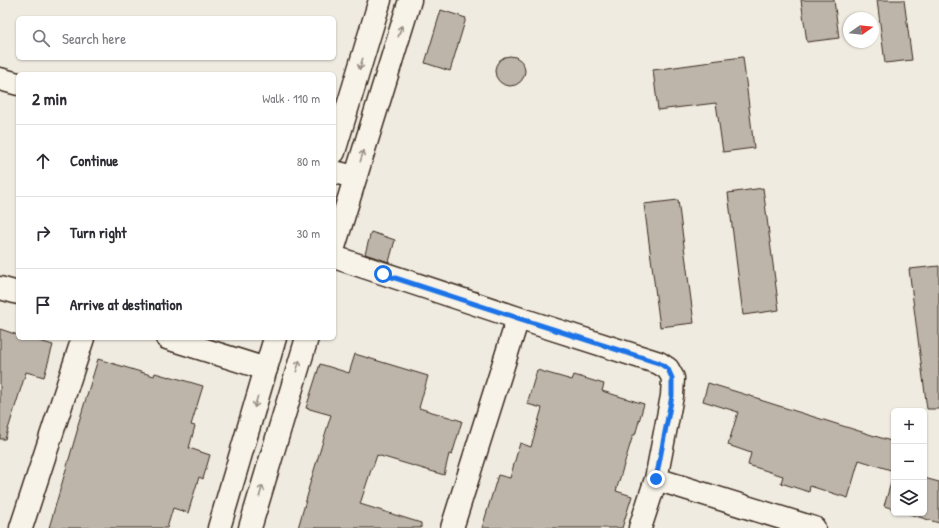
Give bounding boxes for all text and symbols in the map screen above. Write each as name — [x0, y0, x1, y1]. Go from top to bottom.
north arrow — [843, 12, 879, 48]
search box — [16, 16, 336, 60]
one-way arrow — [397, 25, 404, 38]
icon: search — [30, 27, 52, 49]
text: Search here — [62, 28, 126, 49]
one-way arrow — [357, 57, 364, 70]
text: 2 min — [32, 87, 67, 110]
text: Walk · 110 m — [262, 89, 320, 107]
one-way arrow — [359, 149, 366, 162]
icon: ahead — [32, 150, 54, 172]
text: Continue — [70, 150, 118, 171]
text: 80 m — [297, 152, 320, 170]
icon: right — [32, 222, 54, 244]
text: Turn right — [70, 222, 126, 243]
text: 30 m — [297, 224, 320, 242]
route start — [374, 265, 392, 283]
icon: arrive — [32, 294, 54, 316]
text: Arrive at destination — [70, 294, 182, 315]
one-way arrow — [295, 360, 302, 373]
one-way arrow — [252, 395, 259, 408]
map controls — [891, 408, 927, 516]
button: + — [891, 408, 927, 444]
button: − — [891, 444, 927, 480]
route end — [647, 470, 665, 488]
button: layers — [891, 480, 927, 516]
one-way arrow — [258, 484, 265, 497]

